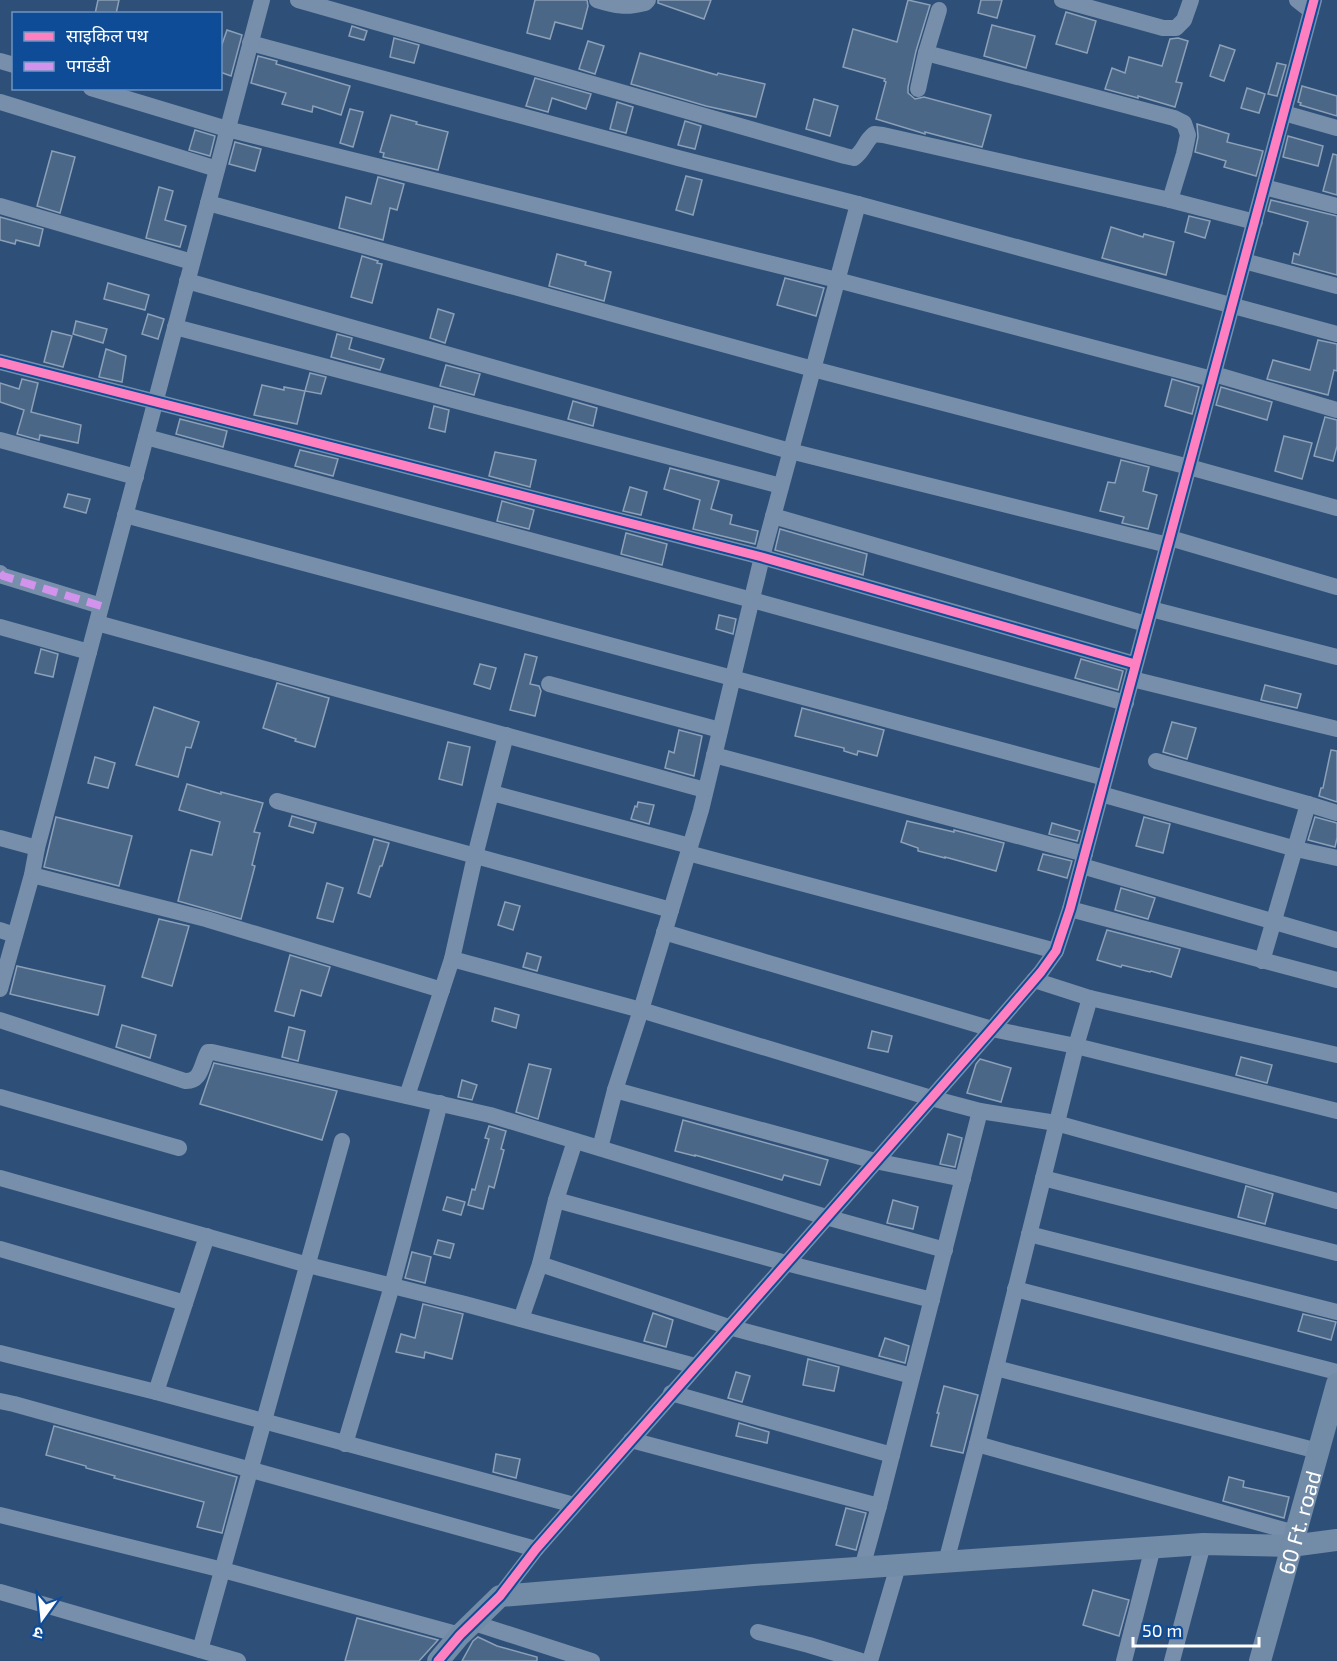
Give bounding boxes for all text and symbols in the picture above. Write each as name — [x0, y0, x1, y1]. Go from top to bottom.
legend — [12, 12, 222, 90]
text: साइकिल पथ — [66, 24, 149, 46]
text: पगडंडी — [66, 54, 111, 76]
street label: 60 Ft. road — [1272, 1467, 1325, 1577]
north arrow — [12, 1589, 72, 1649]
scale bar — [1133, 1610, 1259, 1648]
text: 50 m — [1142, 1619, 1182, 1641]
text: उ — [30, 1623, 45, 1644]

